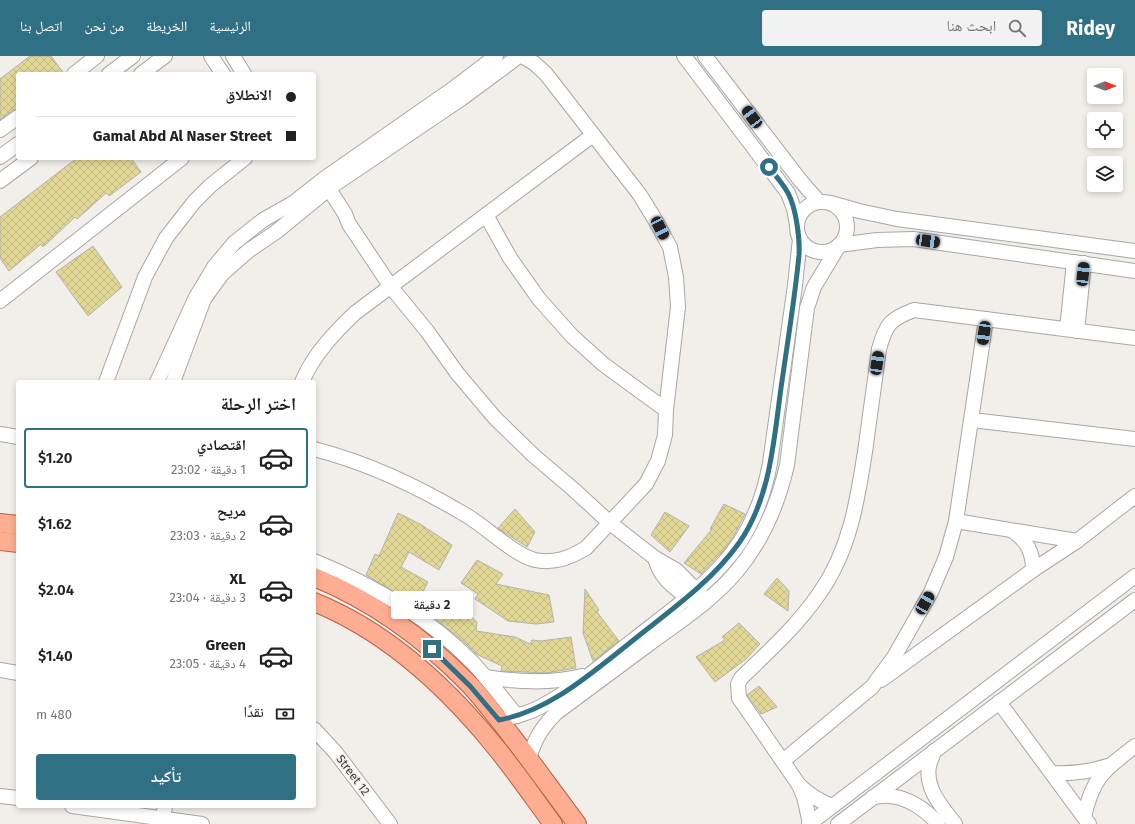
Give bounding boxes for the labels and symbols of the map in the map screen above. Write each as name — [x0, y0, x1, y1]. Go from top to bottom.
north arrow — [1087, 68, 1123, 104]
car — [740, 104, 764, 130]
route start — [760, 158, 778, 176]
car — [649, 215, 671, 241]
car — [915, 233, 941, 249]
car — [1076, 261, 1090, 287]
car — [976, 320, 992, 346]
car — [869, 350, 885, 376]
car — [914, 590, 936, 616]
callout: 2 دقيقة — [391, 591, 473, 619]
route end — [423, 640, 441, 658]
street label: Street 12 — [333, 752, 373, 798]

